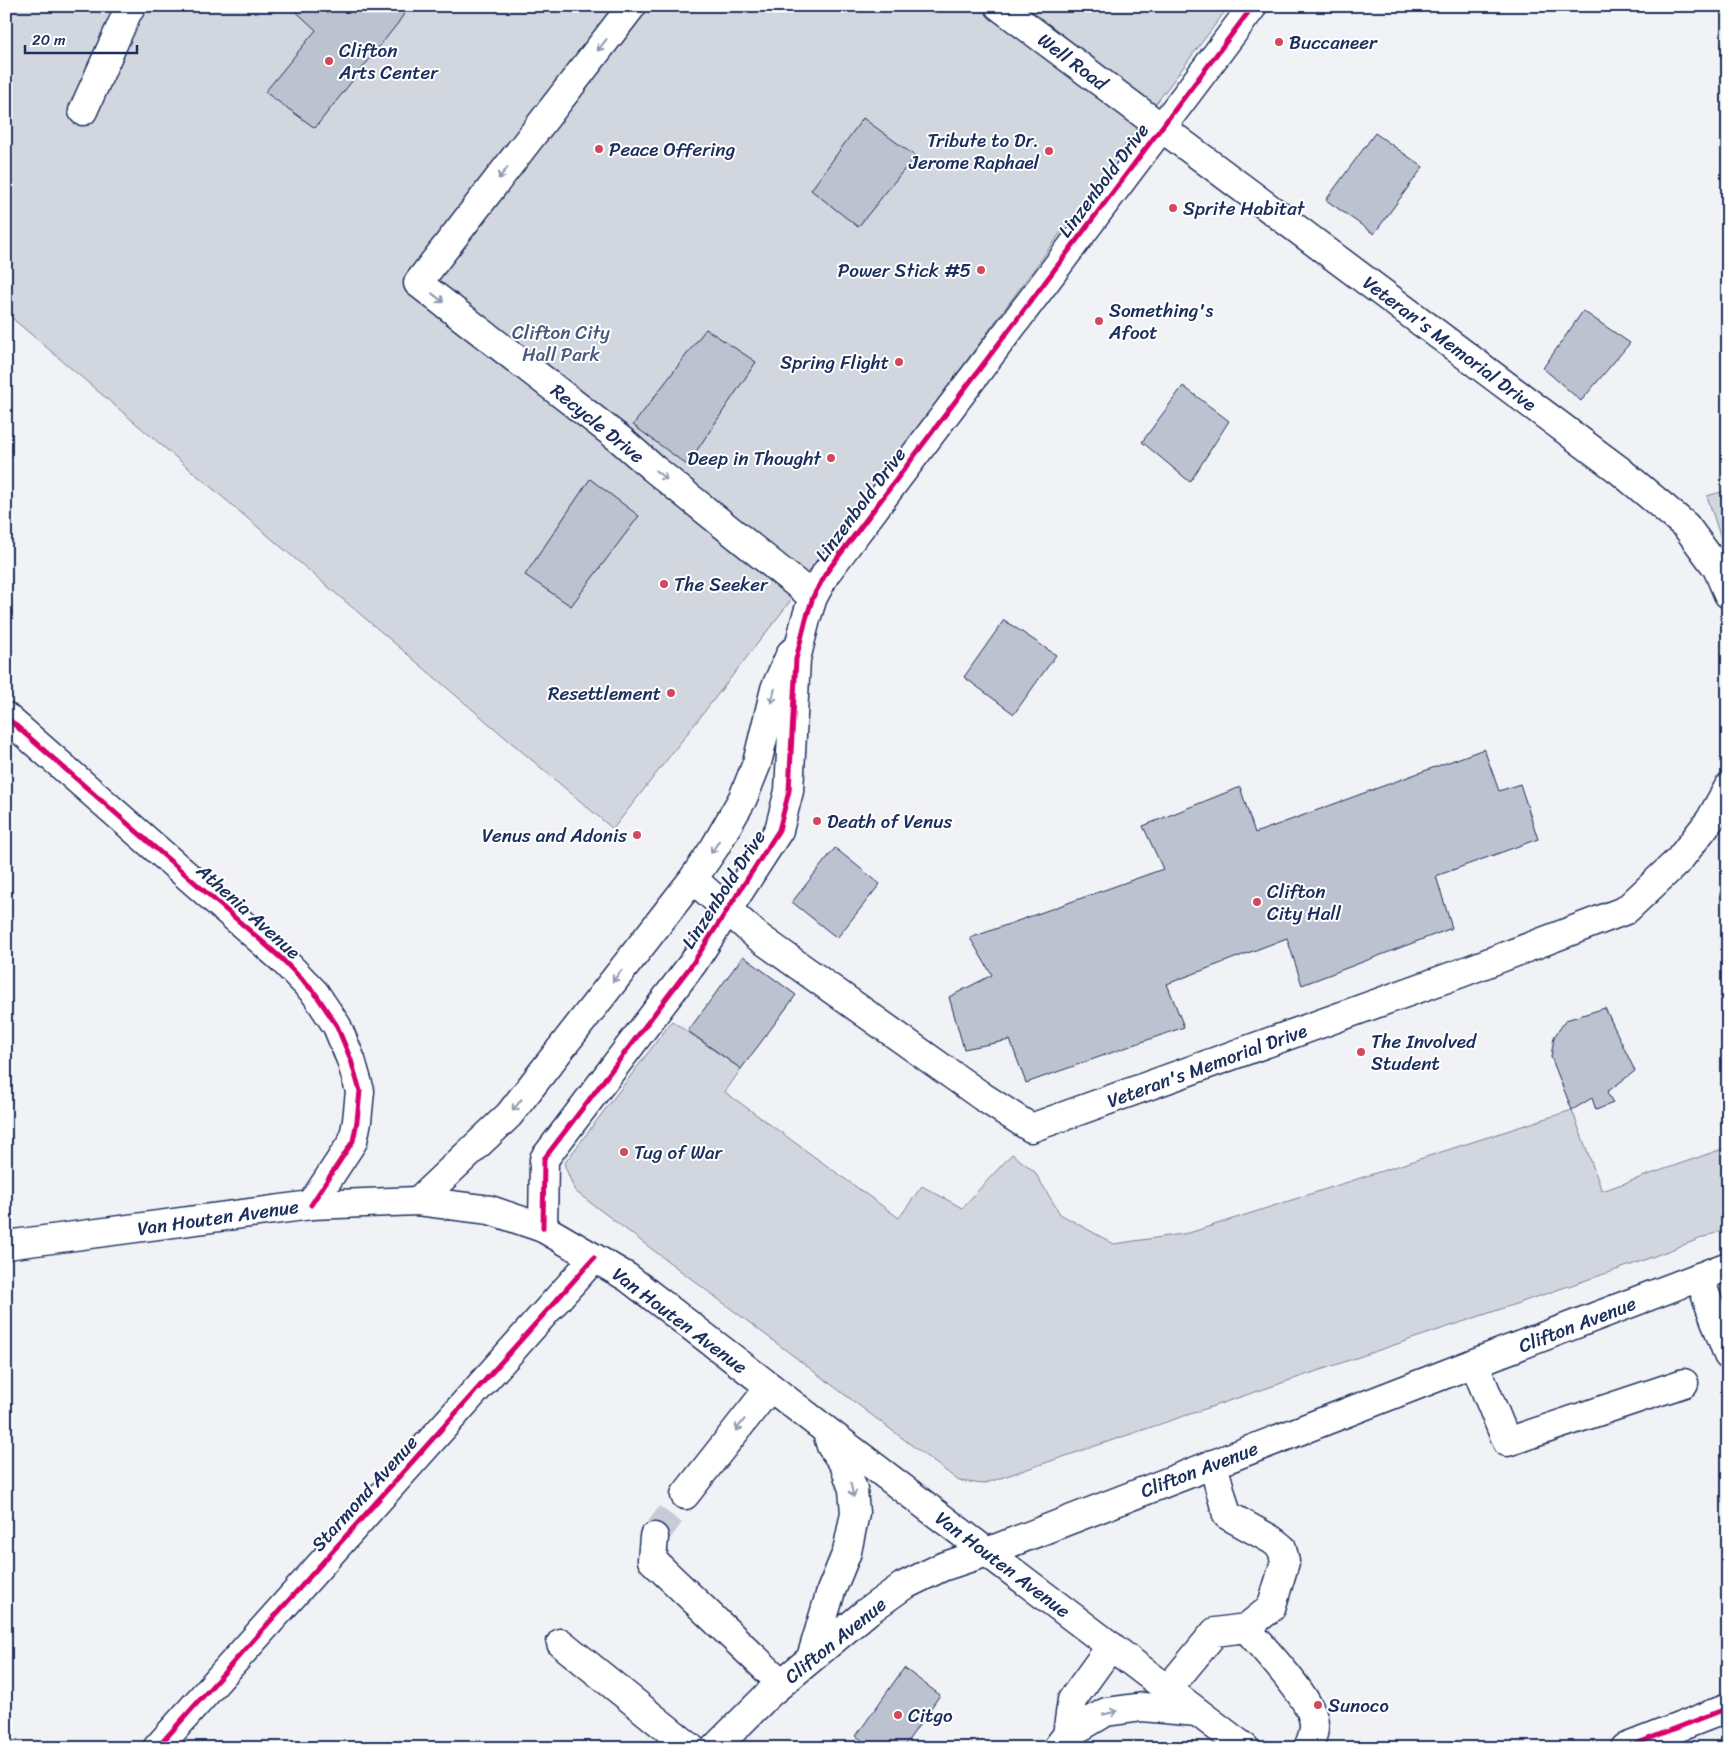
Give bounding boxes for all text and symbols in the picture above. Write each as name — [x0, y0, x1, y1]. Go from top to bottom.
scale bar — [25, 22, 138, 54]
street label: Well Road — [1030, 24, 1117, 100]
place label: Buccaneer — [1289, 26, 1378, 59]
text: 20 m — [32, 27, 66, 53]
place label: Clifton Arts Center — [338, 34, 439, 89]
marker: Buccaneer — [1273, 36, 1285, 48]
one-way arrow — [597, 38, 607, 52]
marker: Clifton Arts Center — [323, 55, 335, 67]
street label: Linzenbold Drive — [1049, 116, 1158, 245]
place label: Tribute to Dr. Jerome Raphael — [908, 124, 1040, 179]
place label: Peace Offering — [609, 133, 736, 166]
marker: Peace Offering — [593, 143, 605, 155]
marker: Tribute to Dr. Jerome Raphael — [1043, 145, 1055, 157]
one-way arrow — [497, 167, 508, 180]
place label: Sprite Habitat — [1183, 192, 1306, 225]
marker: Sprite Habitat — [1167, 202, 1179, 214]
place label: Power Stick #5 — [838, 254, 971, 287]
marker: Power Stick #5 — [975, 264, 987, 276]
street label: Veteran's Memorial Drive — [1356, 267, 1544, 420]
one-way arrow — [431, 292, 444, 303]
place label: Something's Afoot — [1108, 294, 1213, 349]
marker: Something's Afoot — [1093, 315, 1105, 327]
park label: Clifton City Hall Park — [512, 316, 610, 371]
place label: Spring Flight — [780, 346, 889, 379]
marker: Spring Flight — [893, 356, 905, 368]
street label: Recycle Drive — [543, 375, 652, 472]
street label: Linzenbold Drive — [806, 440, 915, 569]
place label: Deep in Thought — [687, 442, 822, 475]
marker: Deep in Thought — [825, 452, 837, 464]
one-way arrow — [654, 469, 667, 480]
place label: The Seeker — [674, 568, 769, 601]
marker: The Seeker — [658, 578, 670, 590]
place label: Resettlement — [548, 677, 661, 710]
marker: Resettlement — [665, 687, 677, 699]
one-way arrow — [768, 688, 777, 704]
place label: Death of Venus — [827, 805, 952, 838]
marker: Death of Venus — [811, 815, 823, 827]
place label: Venus and Adonis — [482, 819, 627, 852]
street label: Linzenbold Drive — [672, 823, 775, 956]
marker: Venus and Adonis — [631, 829, 643, 841]
one-way arrow — [710, 839, 720, 853]
street label: Athenia Avenue — [188, 855, 308, 968]
place label: Clifton City Hall — [1267, 875, 1342, 930]
marker: Clifton City Hall — [1251, 896, 1263, 908]
one-way arrow — [612, 969, 622, 983]
street label: Veteran's Memorial Drive — [1102, 1014, 1312, 1117]
place label: The Involved Student — [1371, 1025, 1478, 1080]
marker: The Involved Student — [1355, 1046, 1367, 1058]
one-way arrow — [512, 1098, 523, 1111]
place label: Tug of War — [634, 1136, 724, 1169]
marker: Tug of War — [618, 1146, 630, 1158]
street label: Van Houten Avenue — [135, 1190, 301, 1245]
street label: Van Houten Avenue — [605, 1258, 755, 1383]
street label: Clifton Avenue — [1513, 1287, 1641, 1362]
one-way arrow — [735, 1419, 746, 1432]
street label: Starmond Avenue — [303, 1427, 426, 1559]
street label: Clifton Avenue — [1135, 1432, 1263, 1507]
one-way arrow — [847, 1481, 857, 1497]
street label: Van Houten Avenue — [928, 1502, 1078, 1627]
street label: Clifton Avenue — [777, 1588, 894, 1692]
place label: Sunoco — [1328, 1689, 1389, 1722]
place label: Citgo — [908, 1699, 953, 1732]
marker: Sunoco — [1312, 1699, 1324, 1711]
one-way arrow — [1101, 1708, 1117, 1717]
marker: Citgo — [892, 1709, 904, 1721]

